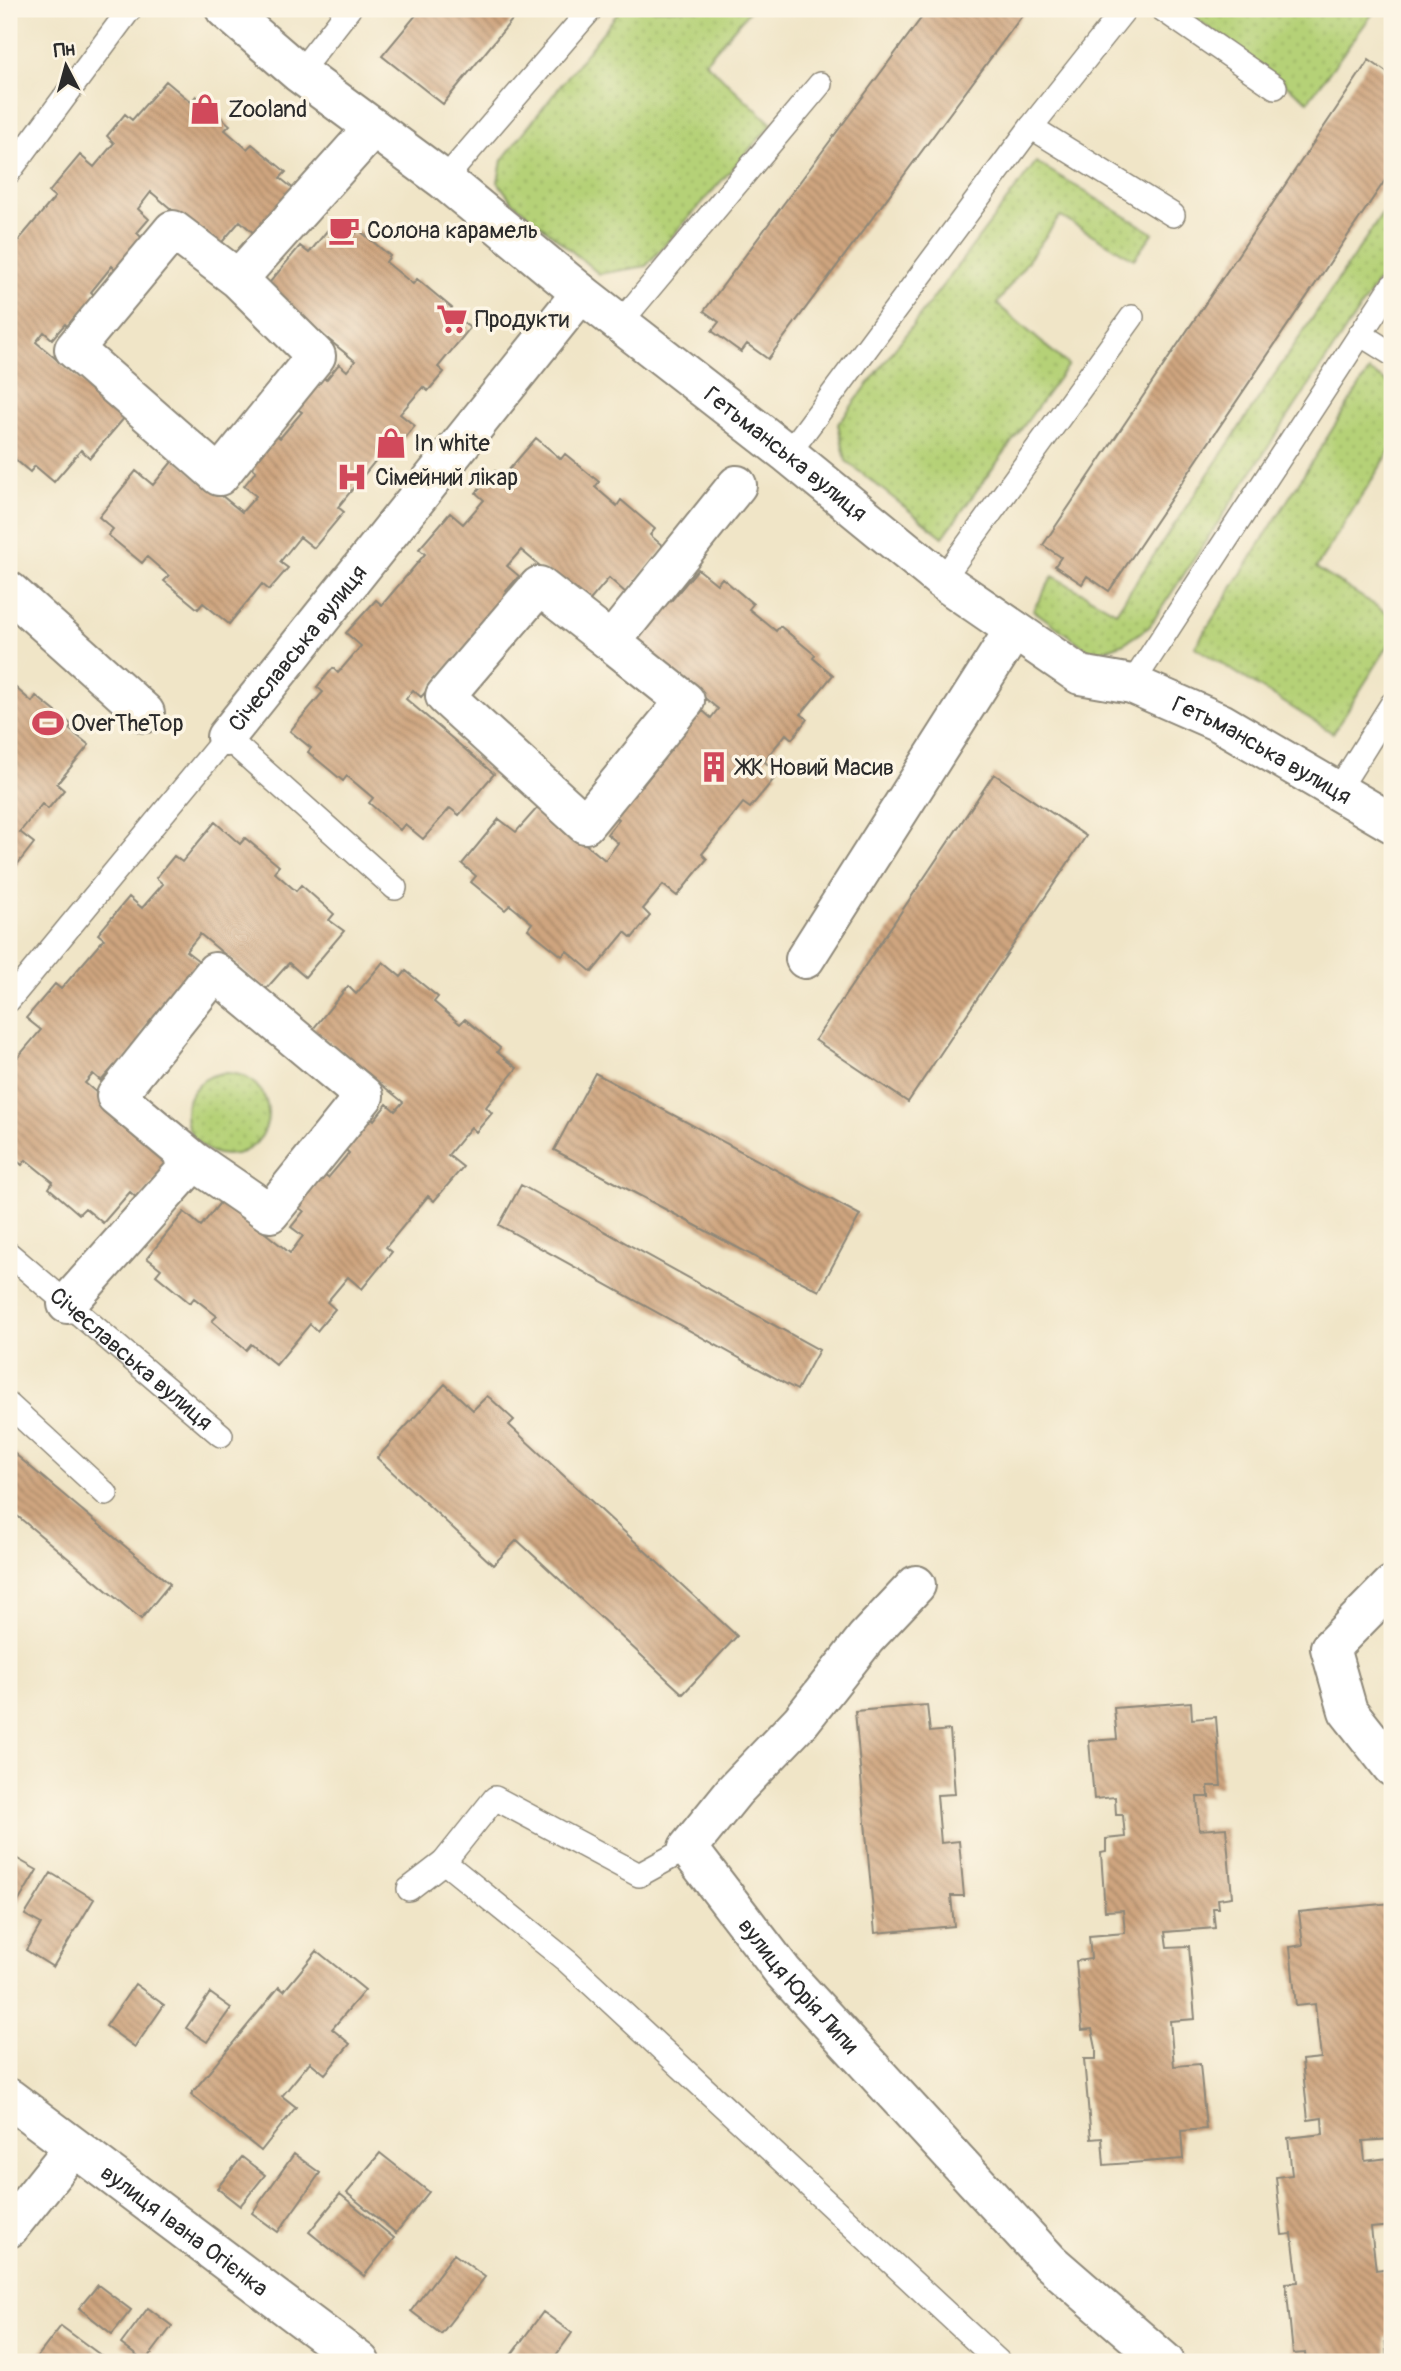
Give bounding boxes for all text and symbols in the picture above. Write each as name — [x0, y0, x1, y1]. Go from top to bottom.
north arrow — [32, 32, 102, 102]
text: Пн — [53, 37, 76, 63]
shop icon: Zooland — [188, 92, 222, 126]
place label: Zooland — [228, 95, 307, 124]
cafe icon: Солона карамель — [327, 213, 361, 247]
place label: Солона карамель — [367, 216, 538, 245]
supermarket icon: Продукти — [435, 302, 469, 336]
place label: Продукти — [475, 305, 569, 334]
street label: Гетьманська вулиця — [699, 380, 873, 528]
shop icon: In white — [374, 426, 408, 460]
place label: In white — [414, 429, 490, 458]
hospital icon: Сімейний лікар — [335, 460, 369, 494]
place label: Сімейний лікар — [375, 463, 518, 492]
street label: Січеславська вулиця — [222, 559, 373, 737]
street label: Гетьманська вулиця — [1168, 689, 1357, 811]
sports icon: OverTheTop — [31, 706, 65, 740]
place label: OverTheTop — [71, 709, 184, 738]
building icon: ЖК Новий Масив — [697, 750, 731, 784]
place label: ЖК Новий Масив — [734, 753, 894, 782]
street label: Січеславська вулиця — [44, 1281, 219, 1436]
street label: вулиця Юрія Липи — [732, 1912, 865, 2059]
street label: вулиця Івана Огієнка — [95, 2158, 274, 2303]

